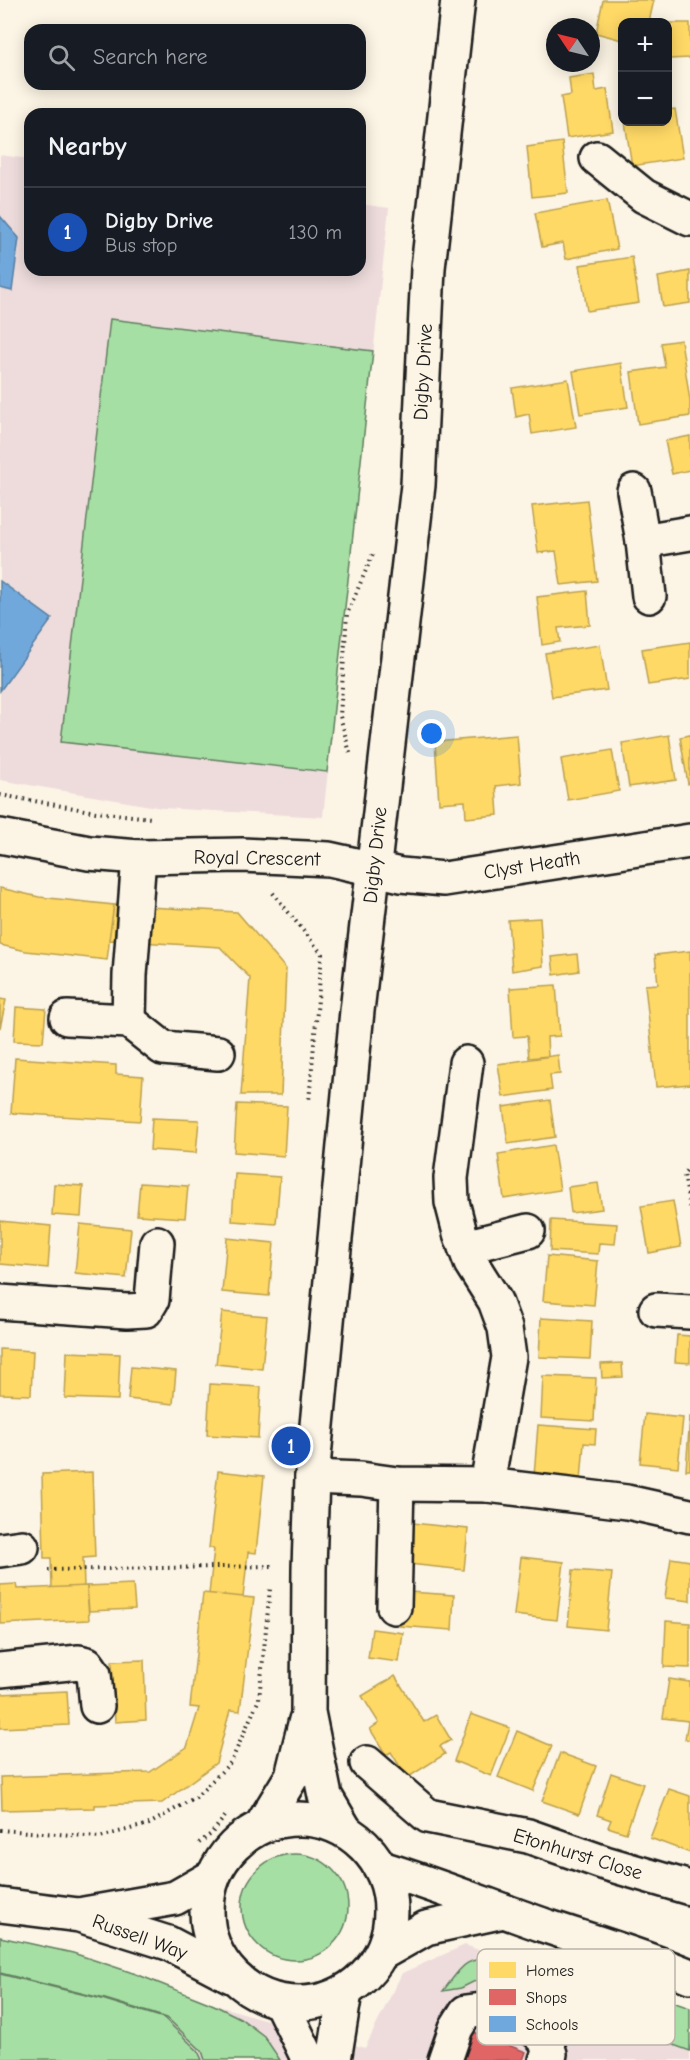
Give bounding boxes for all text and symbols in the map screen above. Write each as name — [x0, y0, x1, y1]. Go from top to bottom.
north arrow — [546, 18, 600, 72]
map controls — [618, 18, 672, 126]
button: + — [618, 18, 672, 72]
search box — [24, 24, 366, 90]
icon: search — [45, 41, 78, 74]
text: Search here — [93, 44, 208, 70]
button: − — [618, 72, 672, 126]
text: Nearby — [48, 132, 127, 162]
text: Digby Drive — [105, 208, 213, 234]
text: 1 — [64, 221, 71, 244]
text: 130 m — [289, 221, 342, 244]
text: Bus stop — [105, 234, 177, 257]
street label: Digby Drive — [409, 323, 437, 421]
your location — [417, 719, 446, 748]
street label: Digby Drive — [358, 806, 392, 904]
street label: Royal Crescent — [193, 845, 322, 871]
street label: Clyst Heath — [482, 846, 582, 884]
pin: 1 — [272, 1424, 310, 1468]
street label: Etonhurst Close — [511, 1823, 645, 1885]
street label: Russell Way — [89, 1909, 191, 1965]
legend — [477, 1949, 675, 2045]
text: Homes — [526, 1962, 574, 1980]
text: Shops — [526, 1989, 567, 2007]
text: Schools — [526, 2016, 579, 2034]

